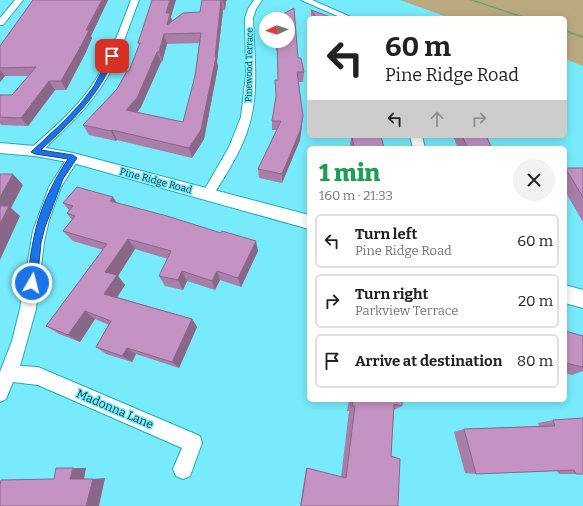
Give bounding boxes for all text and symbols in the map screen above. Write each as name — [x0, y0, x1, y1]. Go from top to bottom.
north arrow — [259, 12, 295, 48]
map controls — [259, 12, 295, 48]
street label: Pinewood Terrace — [243, 28, 255, 102]
text: 60 m — [385, 30, 451, 63]
icon: left — [319, 32, 371, 84]
pin — [95, 39, 129, 73]
icon: arrive — [101, 45, 123, 67]
text: Pine Ridge Road — [385, 64, 519, 86]
icon: left — [384, 108, 406, 130]
icon: ahead — [426, 108, 448, 130]
icon: right — [468, 108, 490, 130]
text: 1 min — [319, 159, 380, 187]
button: close — [513, 159, 555, 201]
street label: Pine Ridge Road — [118, 166, 193, 196]
text: 160 m · 21:33 — [319, 188, 393, 203]
text: Turn left — [355, 225, 417, 243]
icon: left — [321, 230, 343, 252]
text: 60 m — [517, 232, 553, 250]
text: Pine Ridge Road — [355, 243, 452, 258]
position arrow — [11, 262, 53, 304]
text: Turn right — [355, 285, 428, 303]
icon: right — [321, 290, 343, 312]
text: 20 m — [518, 292, 553, 310]
text: Parkview Terrace — [355, 303, 458, 318]
icon: arrive — [321, 350, 343, 372]
text: Arrive at destination — [355, 352, 502, 370]
text: 80 m — [517, 352, 553, 370]
street label: Madonna Lane — [74, 386, 156, 432]

